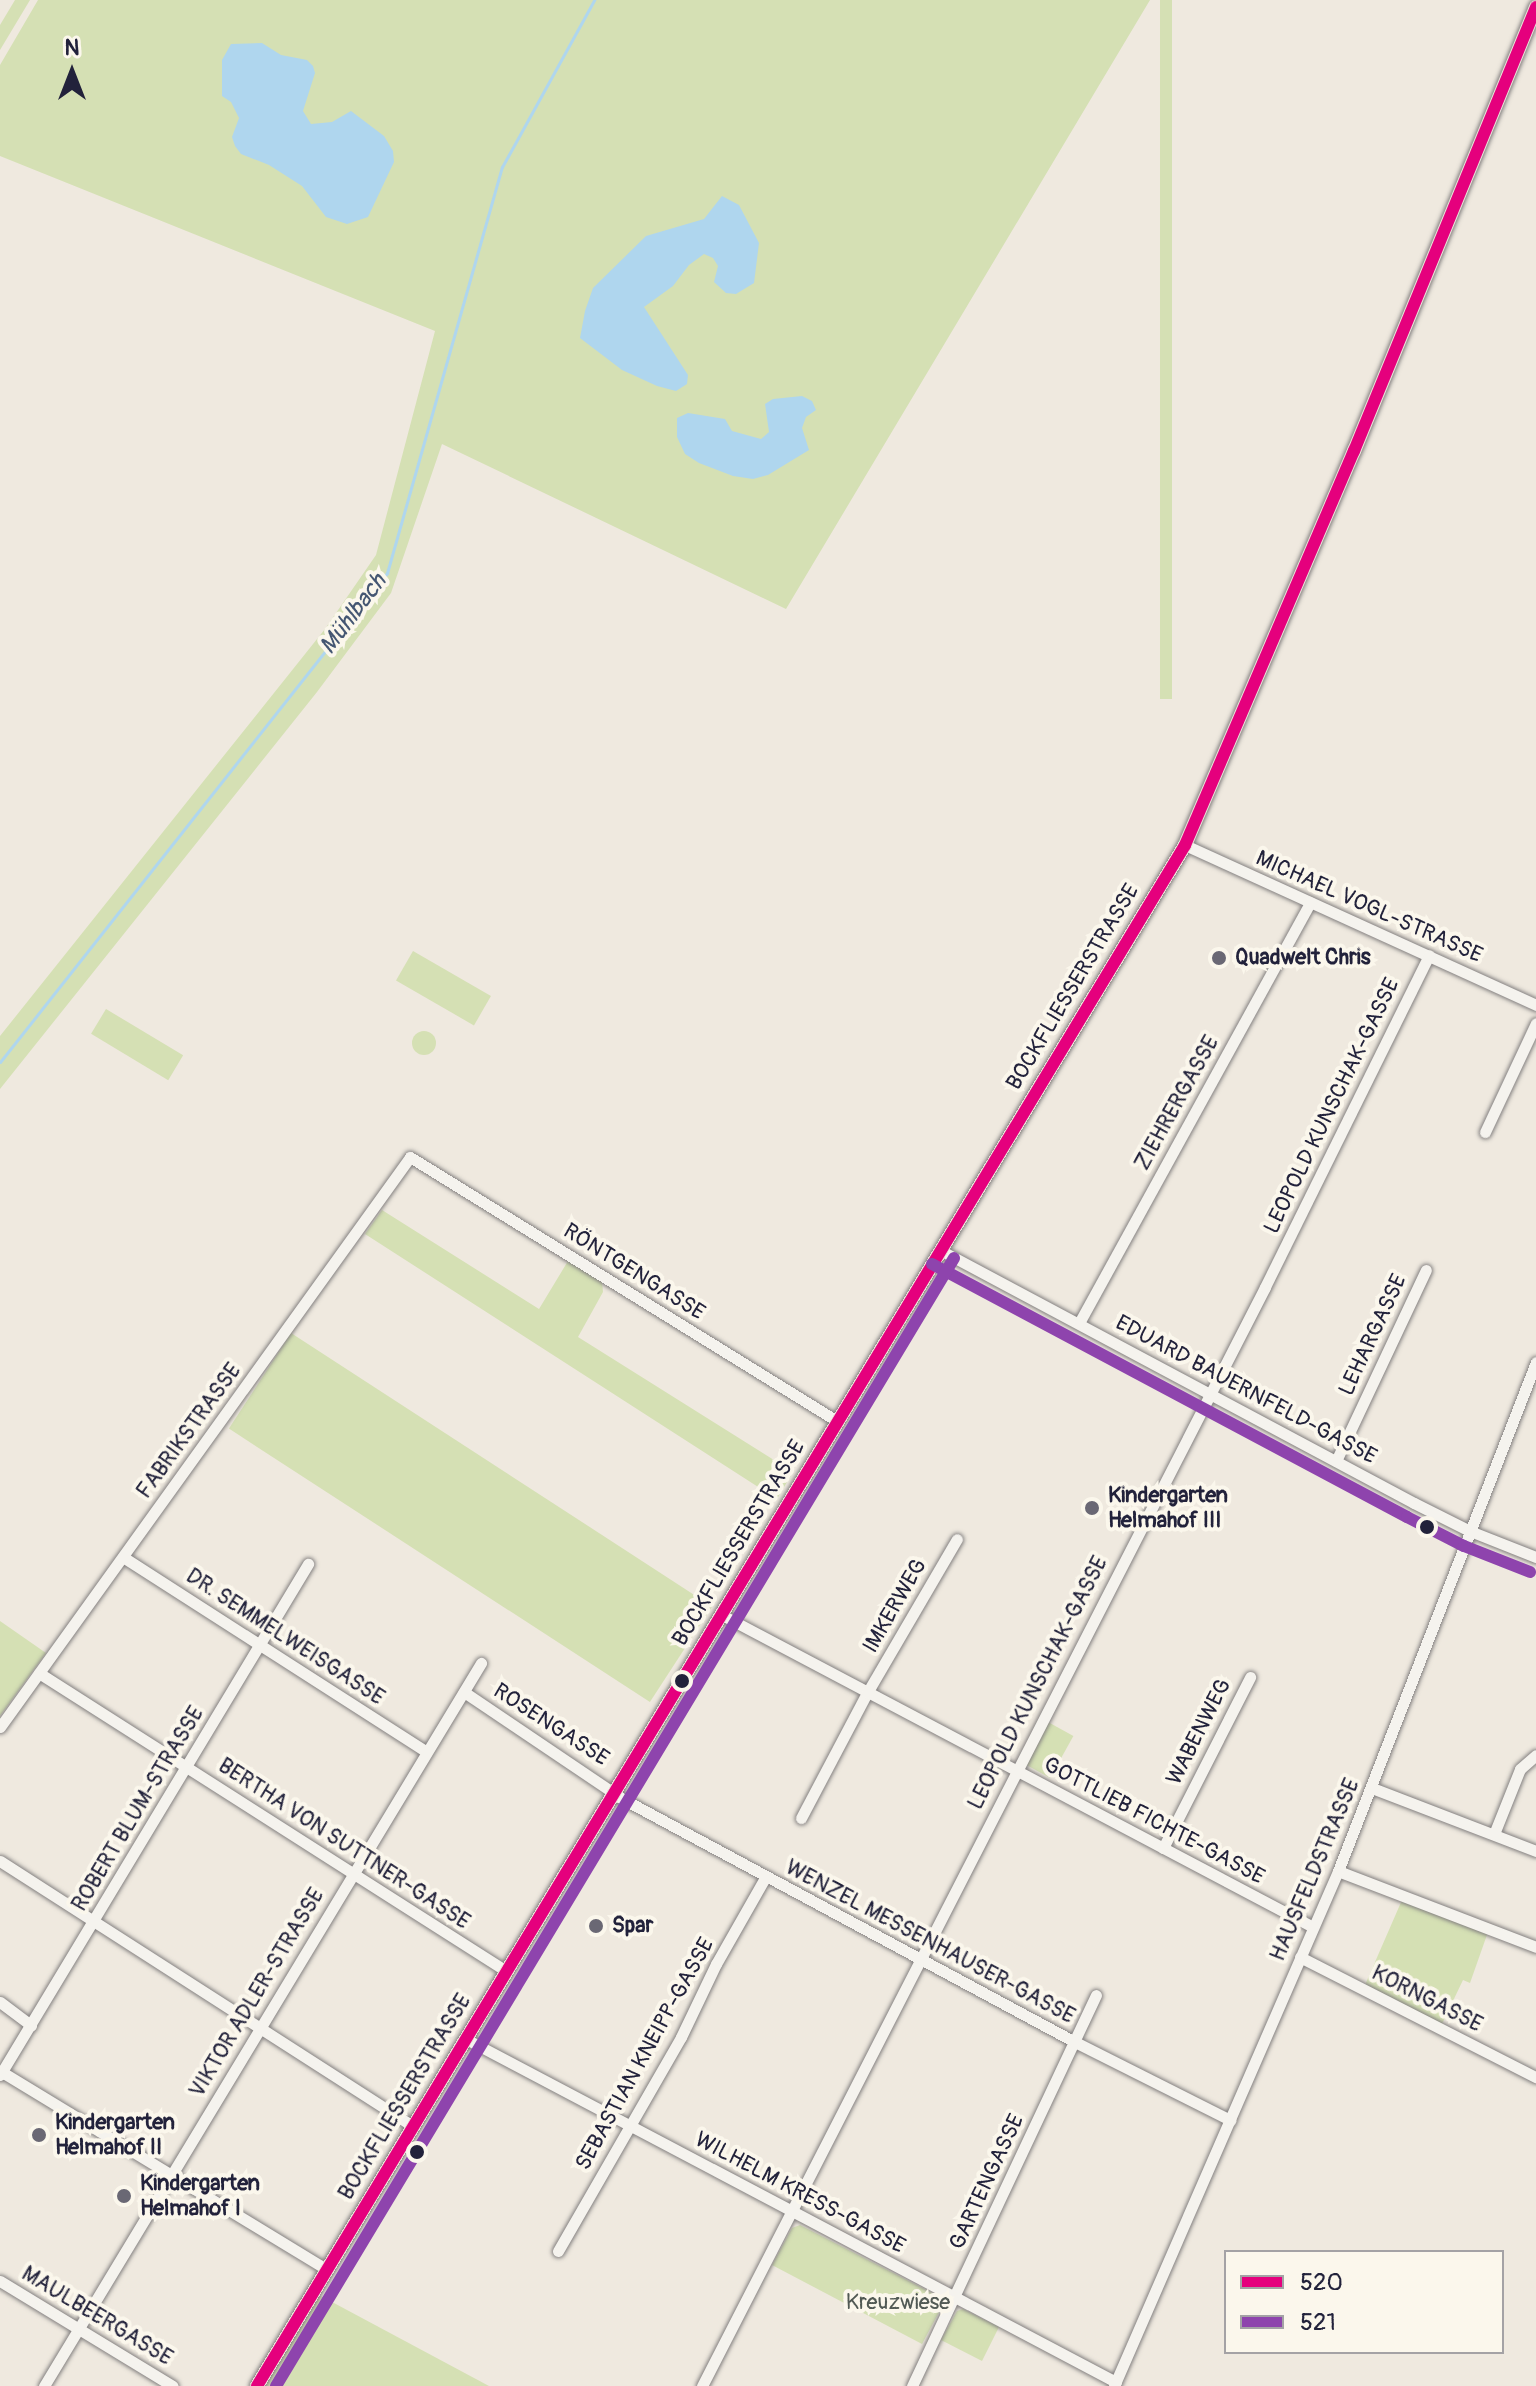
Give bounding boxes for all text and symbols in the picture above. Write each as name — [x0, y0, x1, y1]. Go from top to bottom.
north arrow — [32, 32, 112, 112]
text: N — [65, 34, 79, 62]
water label: Mühlbach — [313, 568, 393, 660]
street label: MICHAEL VOGL-STRASSE — [1252, 845, 1486, 969]
street label: BOCKFLIESSERSTRASSE — [1001, 879, 1145, 1095]
place label: Quadwelt Chris — [1235, 945, 1371, 971]
marker: Quadwelt Chris — [1210, 949, 1228, 967]
street label: LEOPOLD KUNSCHAK-GASSE — [1259, 974, 1405, 1238]
street label: ZIEHRERGASSE — [1129, 1031, 1225, 1175]
street label: RÖNTGENGASSE — [558, 1218, 710, 1326]
street label: LEHARGASSE — [1333, 1270, 1413, 1400]
street label: EDUARD BAUERNFELD-GASSE — [1111, 1310, 1381, 1470]
street label: FABRIKSTRASSE — [131, 1358, 247, 1504]
street label: BOCKFLIESSERSTRASSE — [667, 1435, 811, 1651]
place label: Kindergarten Helmahof III — [1108, 1482, 1228, 1534]
marker: Kindergarten Helmahof III — [1083, 1499, 1101, 1517]
unlabelled marker — [1419, 1519, 1435, 1535]
street label: LEOPOLD KUNSCHAK-GASSE — [962, 1552, 1114, 1814]
street label: IMKERWEG — [857, 1554, 933, 1658]
street label: DR. SEMMELWEISGASSE — [181, 1563, 389, 1711]
unlabelled marker — [674, 1673, 690, 1689]
street label: WABENWEG — [1161, 1675, 1237, 1789]
street label: ROSENGASSE — [488, 1678, 614, 1772]
street label: ROBERT BLUM-STRASSE — [66, 1702, 210, 1916]
street label: GOTTLIEB FICHTE-GASSE — [1039, 1752, 1269, 1890]
street label: BERTHA VON SUTTNER-GASSE — [213, 1753, 475, 1935]
street label: HAUSFELDSTRASSE — [1265, 1775, 1365, 1965]
street label: WENZEL MESSENHAUSER-GASSE — [781, 1854, 1079, 2030]
street label: VIKTOR ADLER-STRASSE — [184, 1884, 330, 2102]
place label: Spar — [612, 1913, 653, 1939]
marker: Spar — [587, 1917, 605, 1935]
street label: SEBASTIAN KNEIPP-GASSE — [570, 1933, 720, 2175]
street label: KORNGASSE — [1367, 1960, 1487, 2038]
street label: BOCKFLIESSERSTRASSE — [333, 1989, 477, 2205]
place label: Kindergarten Helmahof II — [55, 2109, 175, 2160]
street label: GARTENGASSE — [944, 2110, 1030, 2254]
marker: Kindergarten Helmahof II — [30, 2126, 48, 2144]
street label: WILHELM KRESS-GASSE — [690, 2126, 910, 2260]
unlabelled marker — [409, 2144, 425, 2160]
place label: Kindergarten Helmahof I — [140, 2170, 260, 2222]
marker: Kindergarten Helmahof I — [115, 2187, 133, 2205]
legend — [1224, 2250, 1504, 2354]
street label: MAULBEERGASSE — [17, 2261, 177, 2371]
text: 520 — [1300, 2268, 1343, 2297]
park label: Kreuzwiese — [846, 2290, 950, 2316]
text: 521 — [1300, 2308, 1336, 2337]

